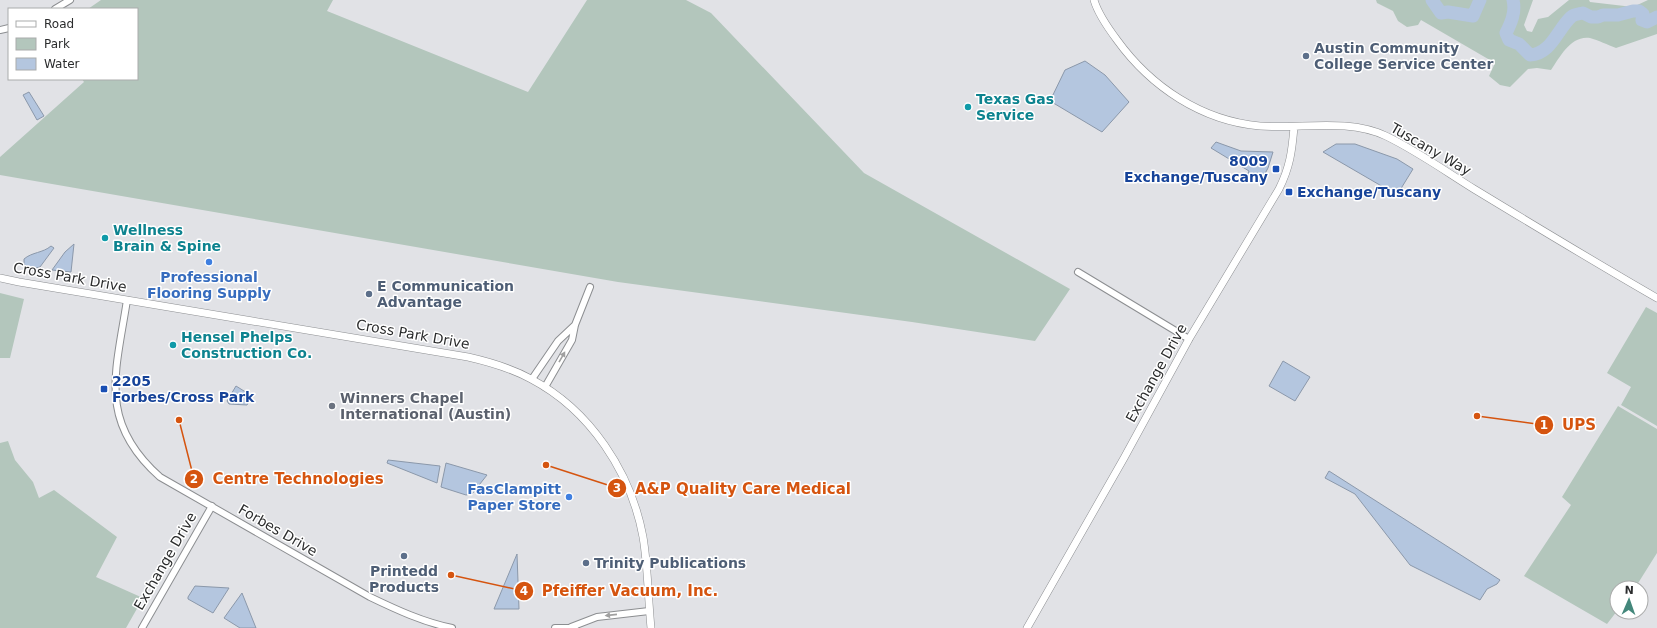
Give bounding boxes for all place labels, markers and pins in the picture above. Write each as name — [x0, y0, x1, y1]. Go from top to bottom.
place label: Austin Community College Service Center — [1314, 40, 1493, 72]
marker: Austin Community College Service Center — [1301, 51, 1311, 61]
place label: Texas Gas Service — [976, 91, 1054, 123]
marker: Texas Gas Service — [963, 102, 973, 112]
place label: 8009 Exchange/Tuscany — [1124, 153, 1268, 185]
marker: 8009 Exchange/Tuscany — [1271, 164, 1281, 174]
place label: Exchange/Tuscany — [1297, 184, 1441, 200]
marker: Exchange/Tuscany — [1284, 187, 1294, 197]
place label: Wellness Brain & Spine — [113, 222, 221, 254]
marker: Wellness Brain & Spine — [100, 233, 110, 243]
marker: Professional Flooring Supply — [204, 257, 214, 267]
place label: Professional Flooring Supply — [147, 269, 271, 301]
place label: E Communication Advantage — [377, 278, 514, 310]
marker: E Communication Advantage — [364, 289, 374, 299]
place label: Hensel Phelps Construction Co. — [181, 329, 312, 361]
marker: Hensel Phelps Construction Co. — [168, 340, 178, 350]
place label: 2205 Forbes/Cross Park — [112, 373, 255, 405]
marker: 2205 Forbes/Cross Park — [99, 384, 109, 394]
place label: Winners Chapel International (Austin) — [340, 390, 511, 422]
marker: Winners Chapel International (Austin) — [327, 401, 337, 411]
callout: UPS — [1534, 411, 1604, 438]
callout: Centre Technologies — [184, 465, 391, 492]
callout: A&P Quality Care Medical — [607, 475, 859, 502]
place label: FasClampitt Paper Store — [467, 481, 561, 513]
marker: FasClampitt Paper Store — [564, 492, 574, 502]
marker: Printedd Products — [399, 551, 409, 561]
place label: Trinity Publications — [594, 555, 746, 571]
marker: Trinity Publications — [581, 558, 591, 568]
place label: Printedd Products — [369, 563, 439, 595]
callout: Pfeiffer Vacuum, Inc. — [514, 577, 726, 604]

